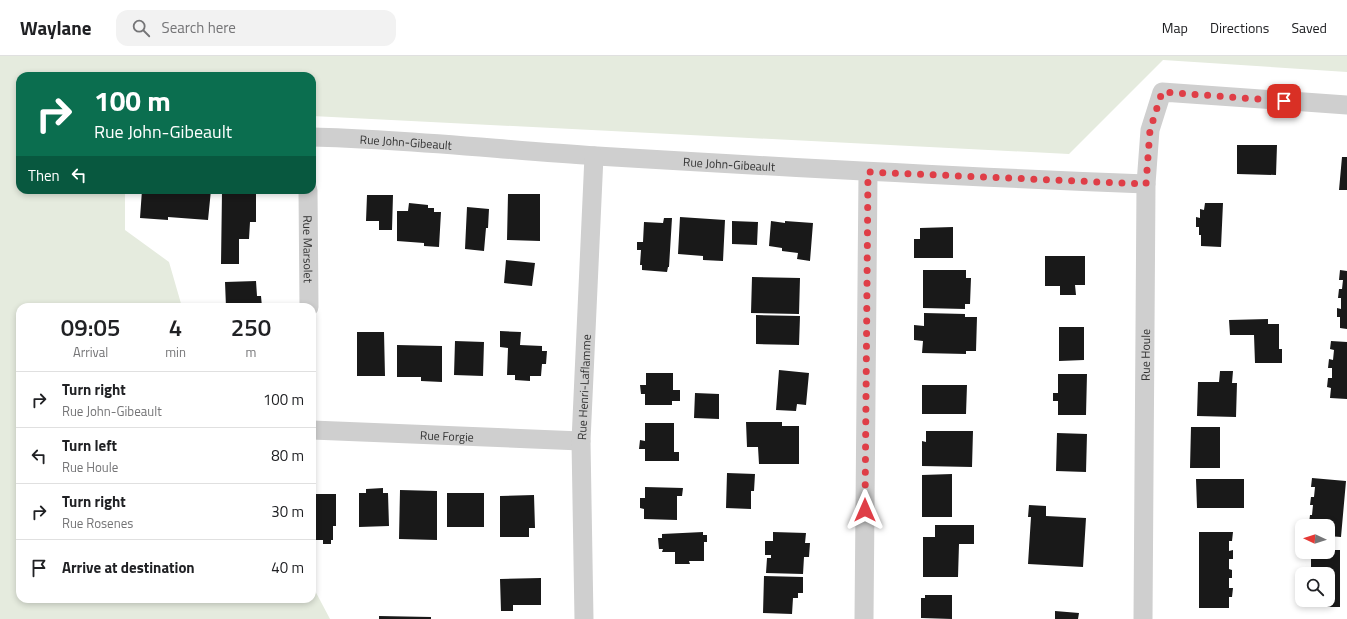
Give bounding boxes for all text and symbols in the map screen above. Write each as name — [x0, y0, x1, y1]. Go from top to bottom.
search box — [116, 10, 396, 46]
text: Waylane — [20, 13, 92, 42]
text: Search here — [162, 16, 236, 39]
icon: search — [130, 17, 152, 39]
text: Map — [1162, 17, 1188, 38]
text: Directions — [1210, 17, 1269, 38]
text: Saved — [1291, 17, 1327, 38]
text: 100 m — [94, 79, 171, 122]
pin — [1267, 84, 1301, 118]
icon: right — [28, 88, 80, 140]
icon: arrive — [1273, 90, 1295, 112]
text: Rue John-Gibeault — [94, 118, 232, 145]
street label: Rue John-Gibeault — [359, 129, 453, 154]
street label: Rue John-Gibeault — [683, 152, 776, 176]
text: Then — [28, 164, 60, 187]
icon: left — [68, 164, 90, 186]
street label: Rue Marsolet — [299, 215, 318, 284]
text: 09:05 — [61, 309, 120, 345]
text: 4 — [169, 309, 182, 345]
text: 250 — [231, 309, 271, 345]
street label: Rue Houle — [1135, 329, 1154, 381]
street label: Rue Henri-Laflamme — [572, 334, 595, 440]
text: Arrival — [73, 342, 108, 362]
text: min — [165, 342, 186, 362]
text: m — [246, 342, 256, 362]
text: Turn right — [62, 378, 126, 401]
text: 100 m — [263, 388, 304, 411]
icon: right — [28, 389, 50, 411]
text: Rue John-Gibeault — [62, 401, 162, 421]
street label: Rue Forgie — [420, 425, 474, 446]
text: Turn left — [62, 434, 117, 457]
text: 80 m — [271, 444, 304, 467]
icon: left — [28, 445, 50, 467]
text: Rue Houle — [62, 457, 118, 477]
position arrow — [844, 489, 886, 531]
text: Turn right — [62, 490, 126, 513]
text: 30 m — [271, 500, 304, 523]
icon: right — [28, 501, 50, 523]
text: Rue Rosenes — [62, 513, 133, 533]
north arrow — [1295, 519, 1335, 559]
map controls — [1295, 519, 1335, 607]
text: Arrive at destination — [62, 556, 195, 579]
text: 40 m — [271, 556, 304, 579]
icon: arrive — [28, 557, 50, 579]
button: search — [1295, 567, 1335, 607]

